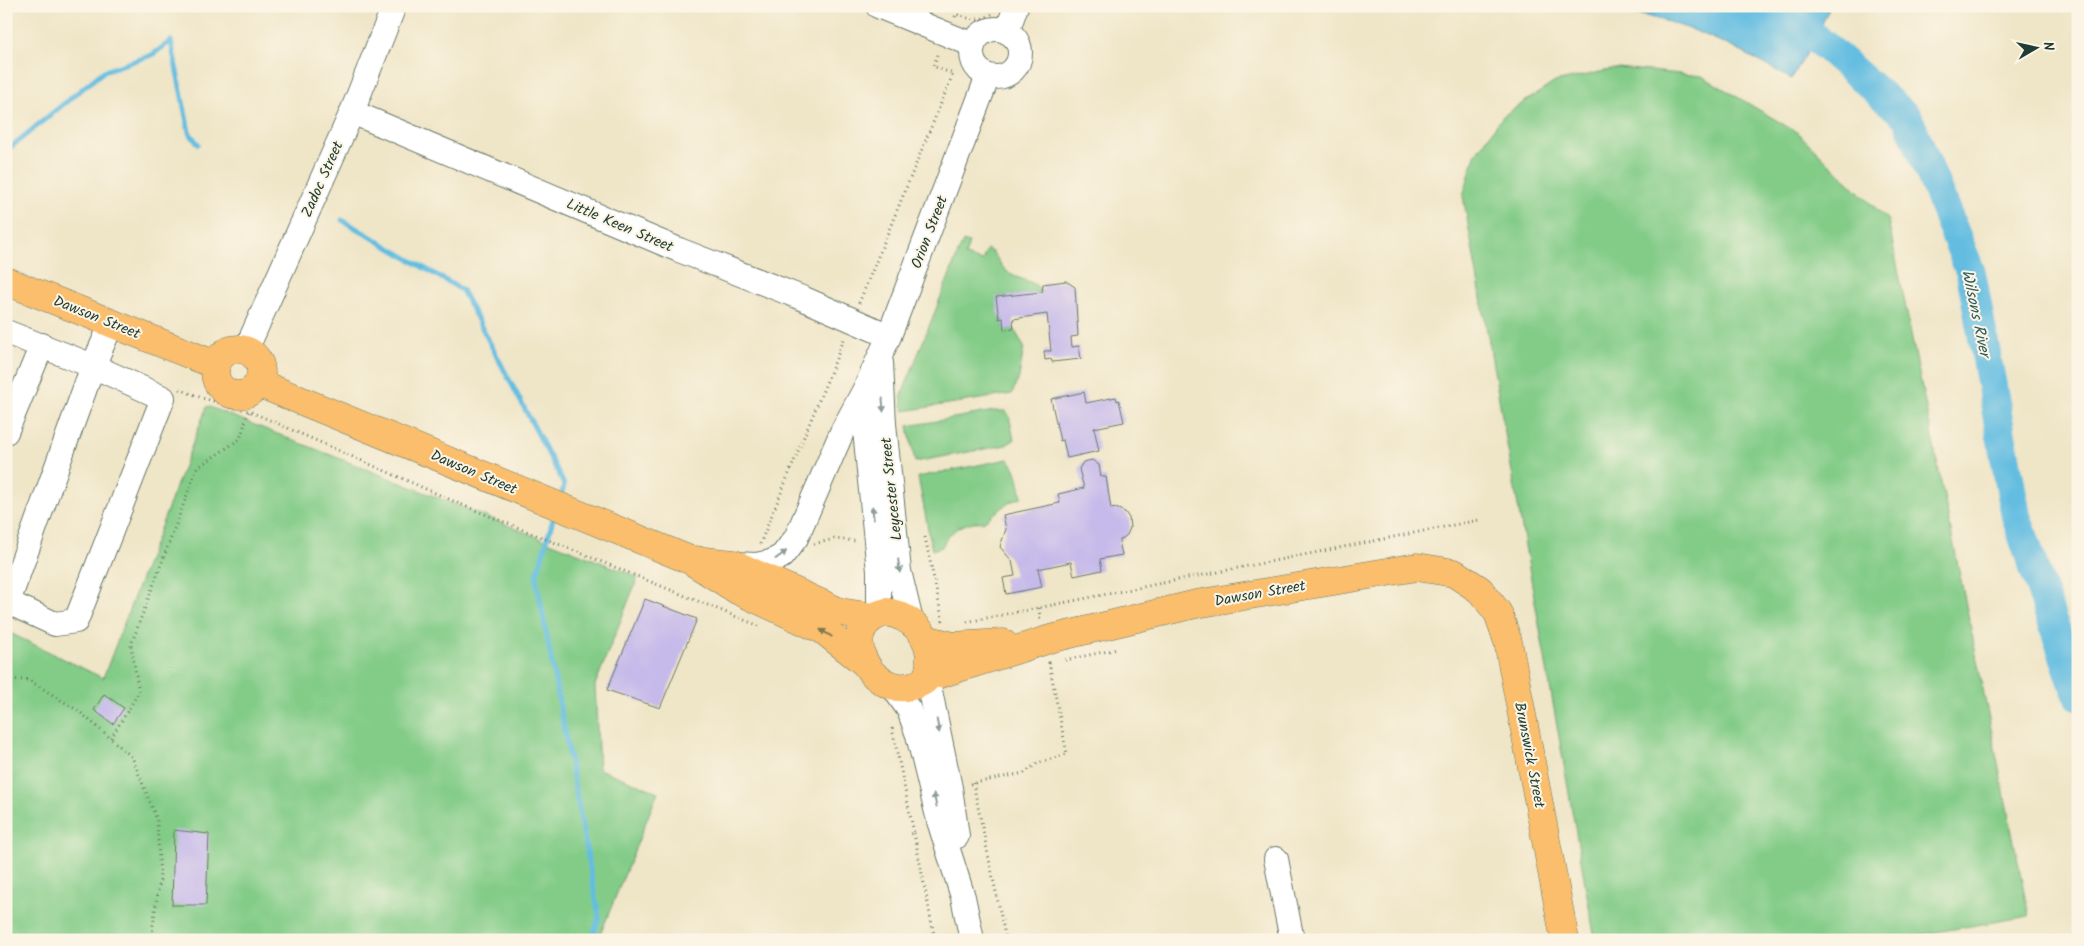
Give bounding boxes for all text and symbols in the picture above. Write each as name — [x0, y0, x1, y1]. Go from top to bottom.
north arrow — [2012, 22, 2062, 72]
text: N — [2036, 40, 2059, 52]
street label: Zadoc Street — [295, 137, 350, 221]
street label: Orion Street — [905, 192, 955, 272]
street label: Little Keen Street — [562, 193, 677, 259]
water label: Wilsons River — [1954, 267, 1998, 363]
street label: Dawson Street — [49, 290, 144, 346]
one-way arrow — [879, 397, 887, 413]
street label: Leycester Street — [875, 436, 909, 542]
street label: Dawson Street — [427, 444, 521, 502]
one-way arrow — [869, 505, 877, 521]
one-way arrow — [774, 550, 788, 560]
one-way arrow — [895, 559, 903, 575]
street label: Dawson Street — [1213, 574, 1308, 614]
one-way arrow — [820, 628, 833, 637]
street label: Brunswick Street — [1507, 700, 1551, 810]
one-way arrow — [934, 719, 942, 735]
one-way arrow — [931, 793, 939, 808]

